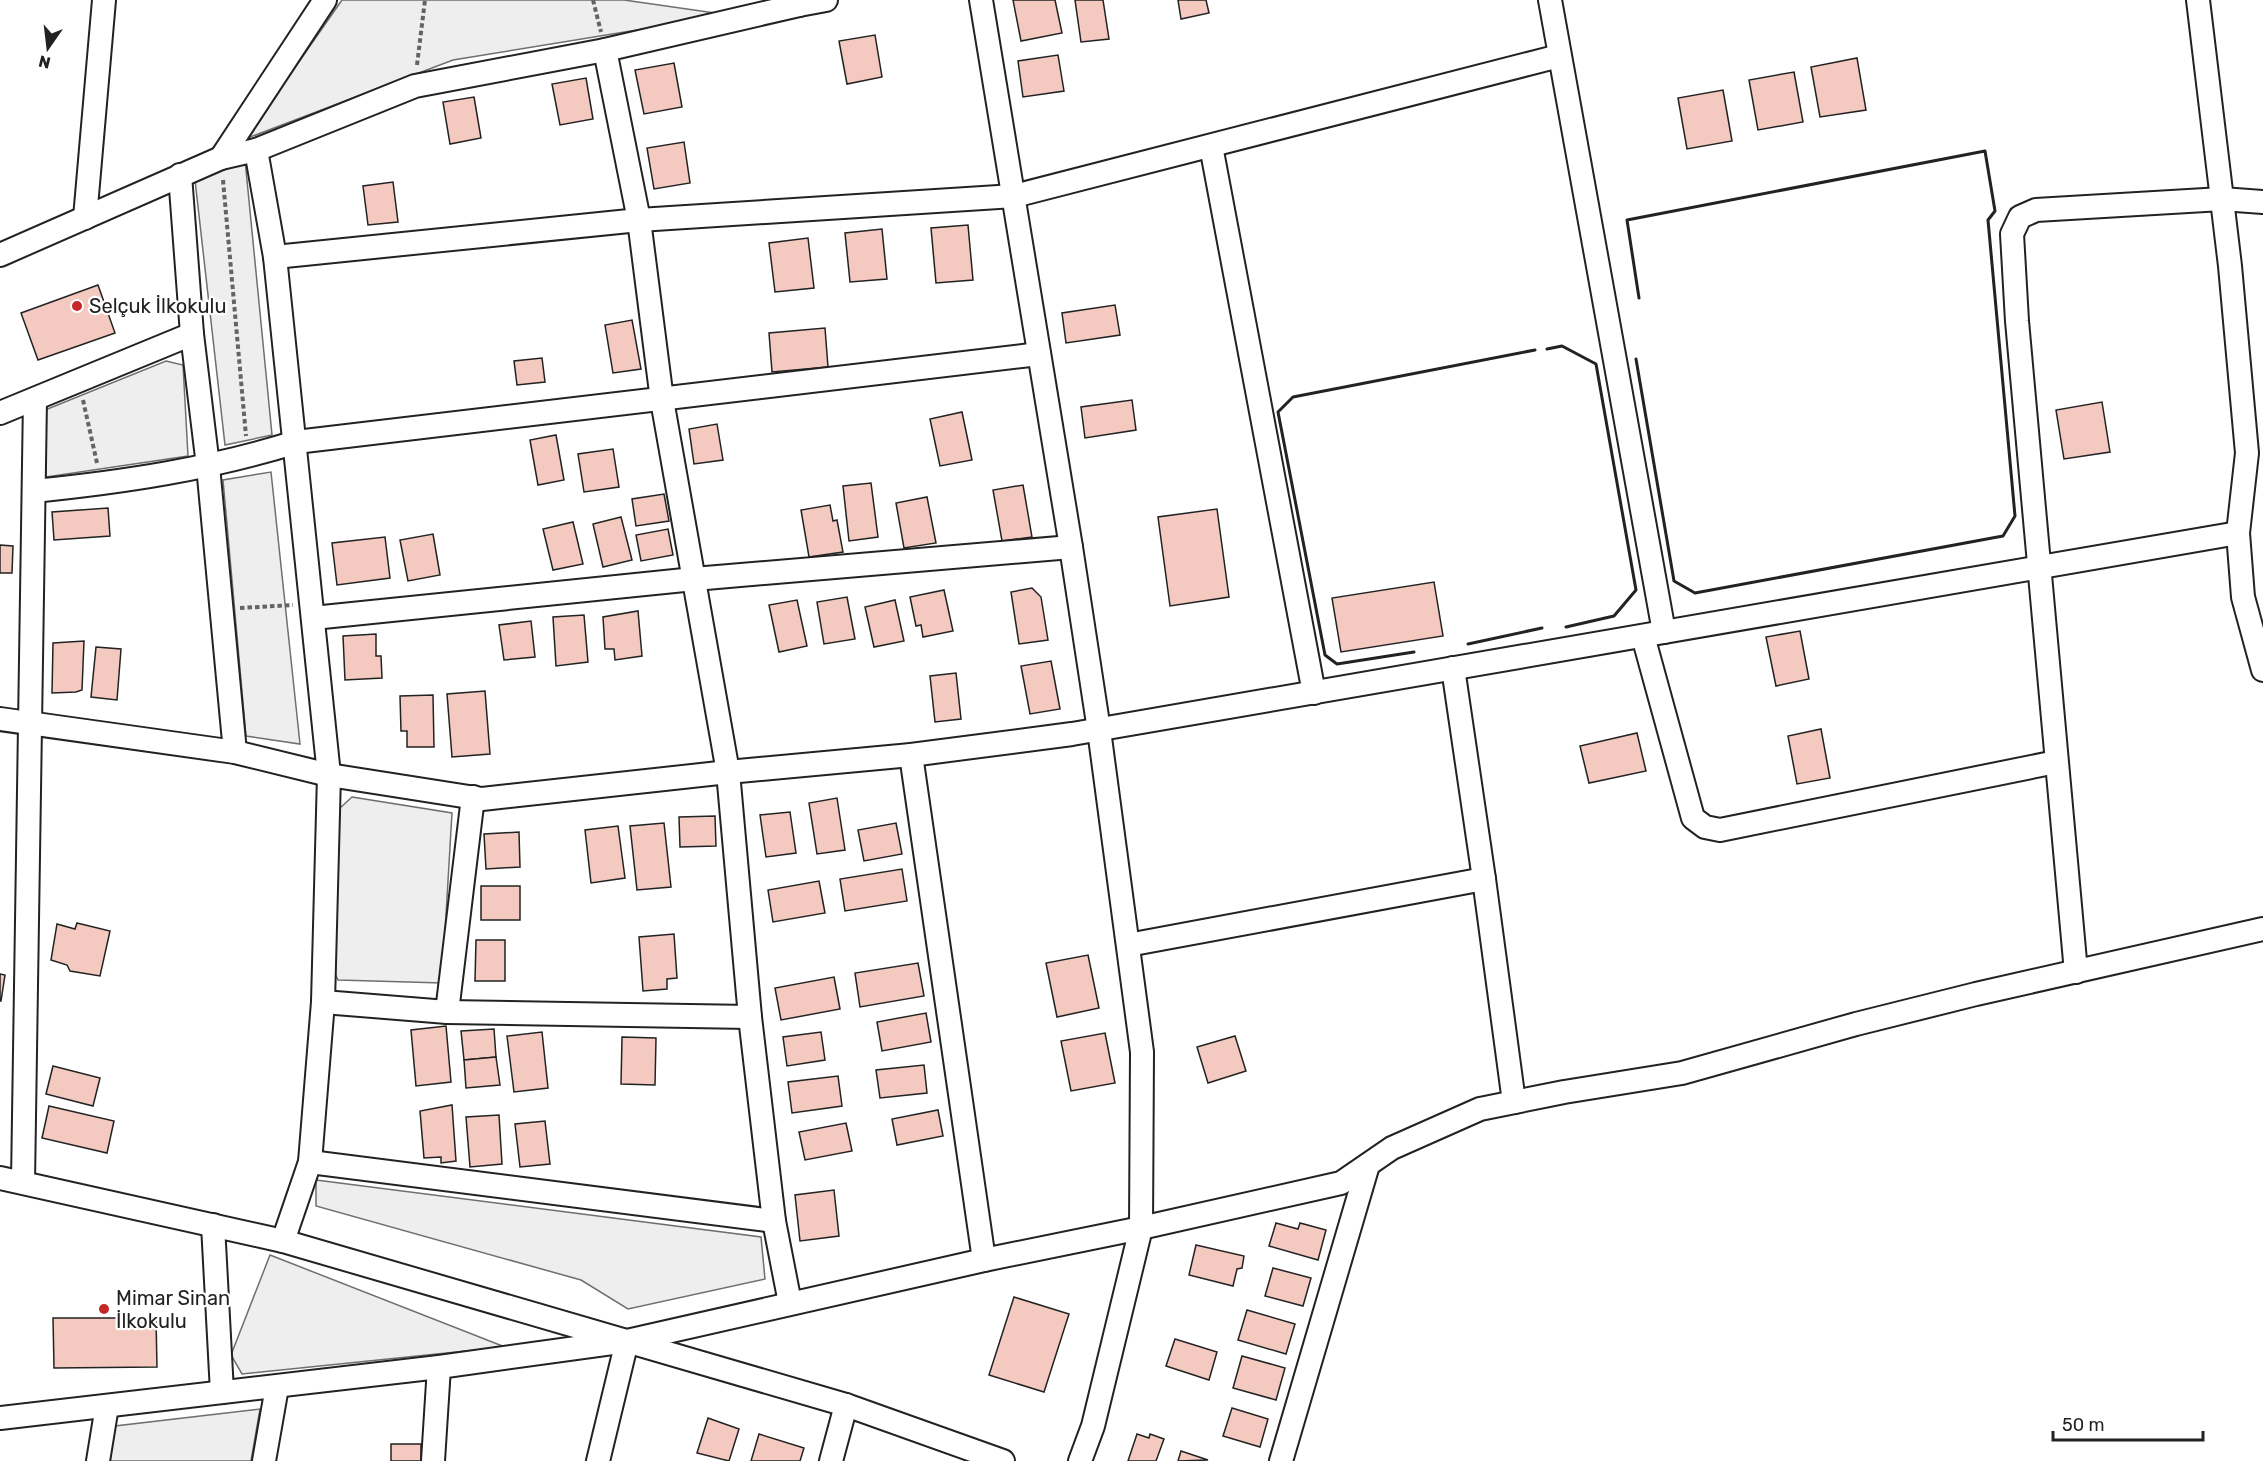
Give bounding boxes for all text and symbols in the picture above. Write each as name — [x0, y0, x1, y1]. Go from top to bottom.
north arrow — [18, 18, 78, 78]
text: N — [37, 51, 52, 73]
place label: Selçuk İlkokulu — [89, 294, 226, 318]
marker: Selçuk İlkokulu — [70, 299, 84, 313]
place label: Mimar Sinan İlkokulu — [116, 1286, 230, 1333]
marker: Mimar Sinan İlkokulu — [97, 1302, 111, 1316]
scale bar — [2053, 1404, 2203, 1442]
text: 50 m — [2062, 1414, 2105, 1436]

